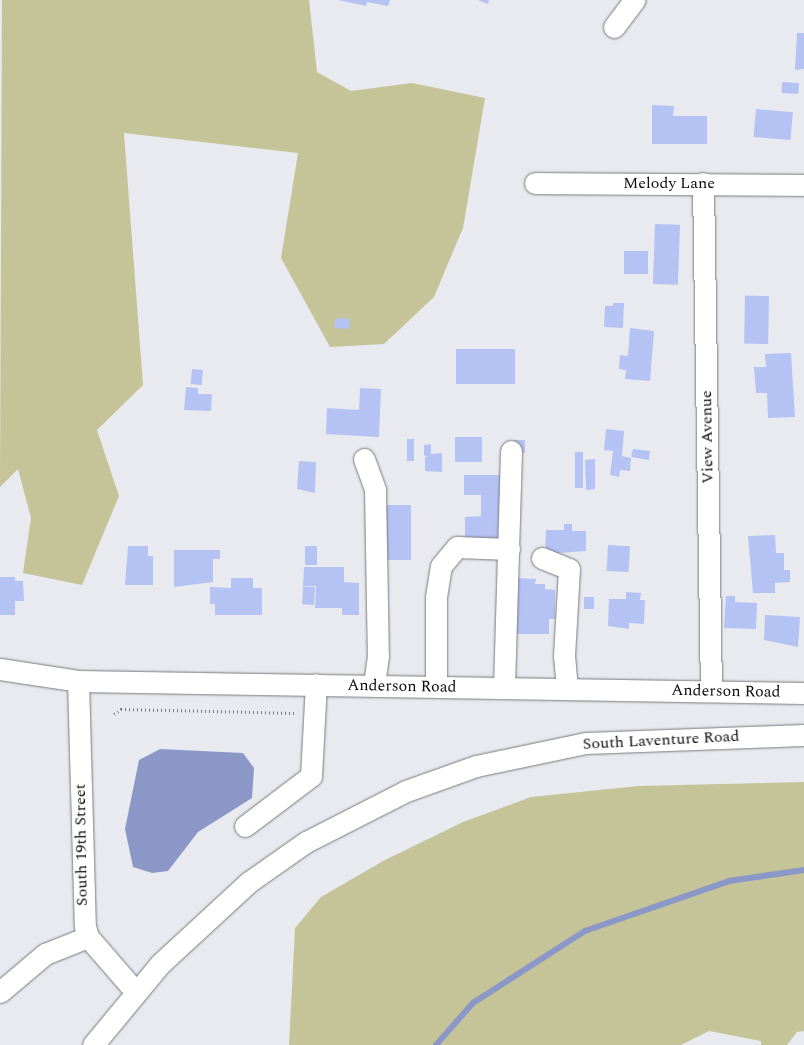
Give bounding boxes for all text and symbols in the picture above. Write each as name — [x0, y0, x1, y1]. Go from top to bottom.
street label: Melody Lane — [623, 173, 715, 193]
street label: View Avenue — [697, 390, 717, 484]
street label: Anderson Road — [347, 675, 457, 697]
street label: Anderson Road — [671, 680, 781, 702]
street label: South Laventure Road — [582, 726, 740, 754]
street label: South 19th Street — [70, 784, 92, 906]

